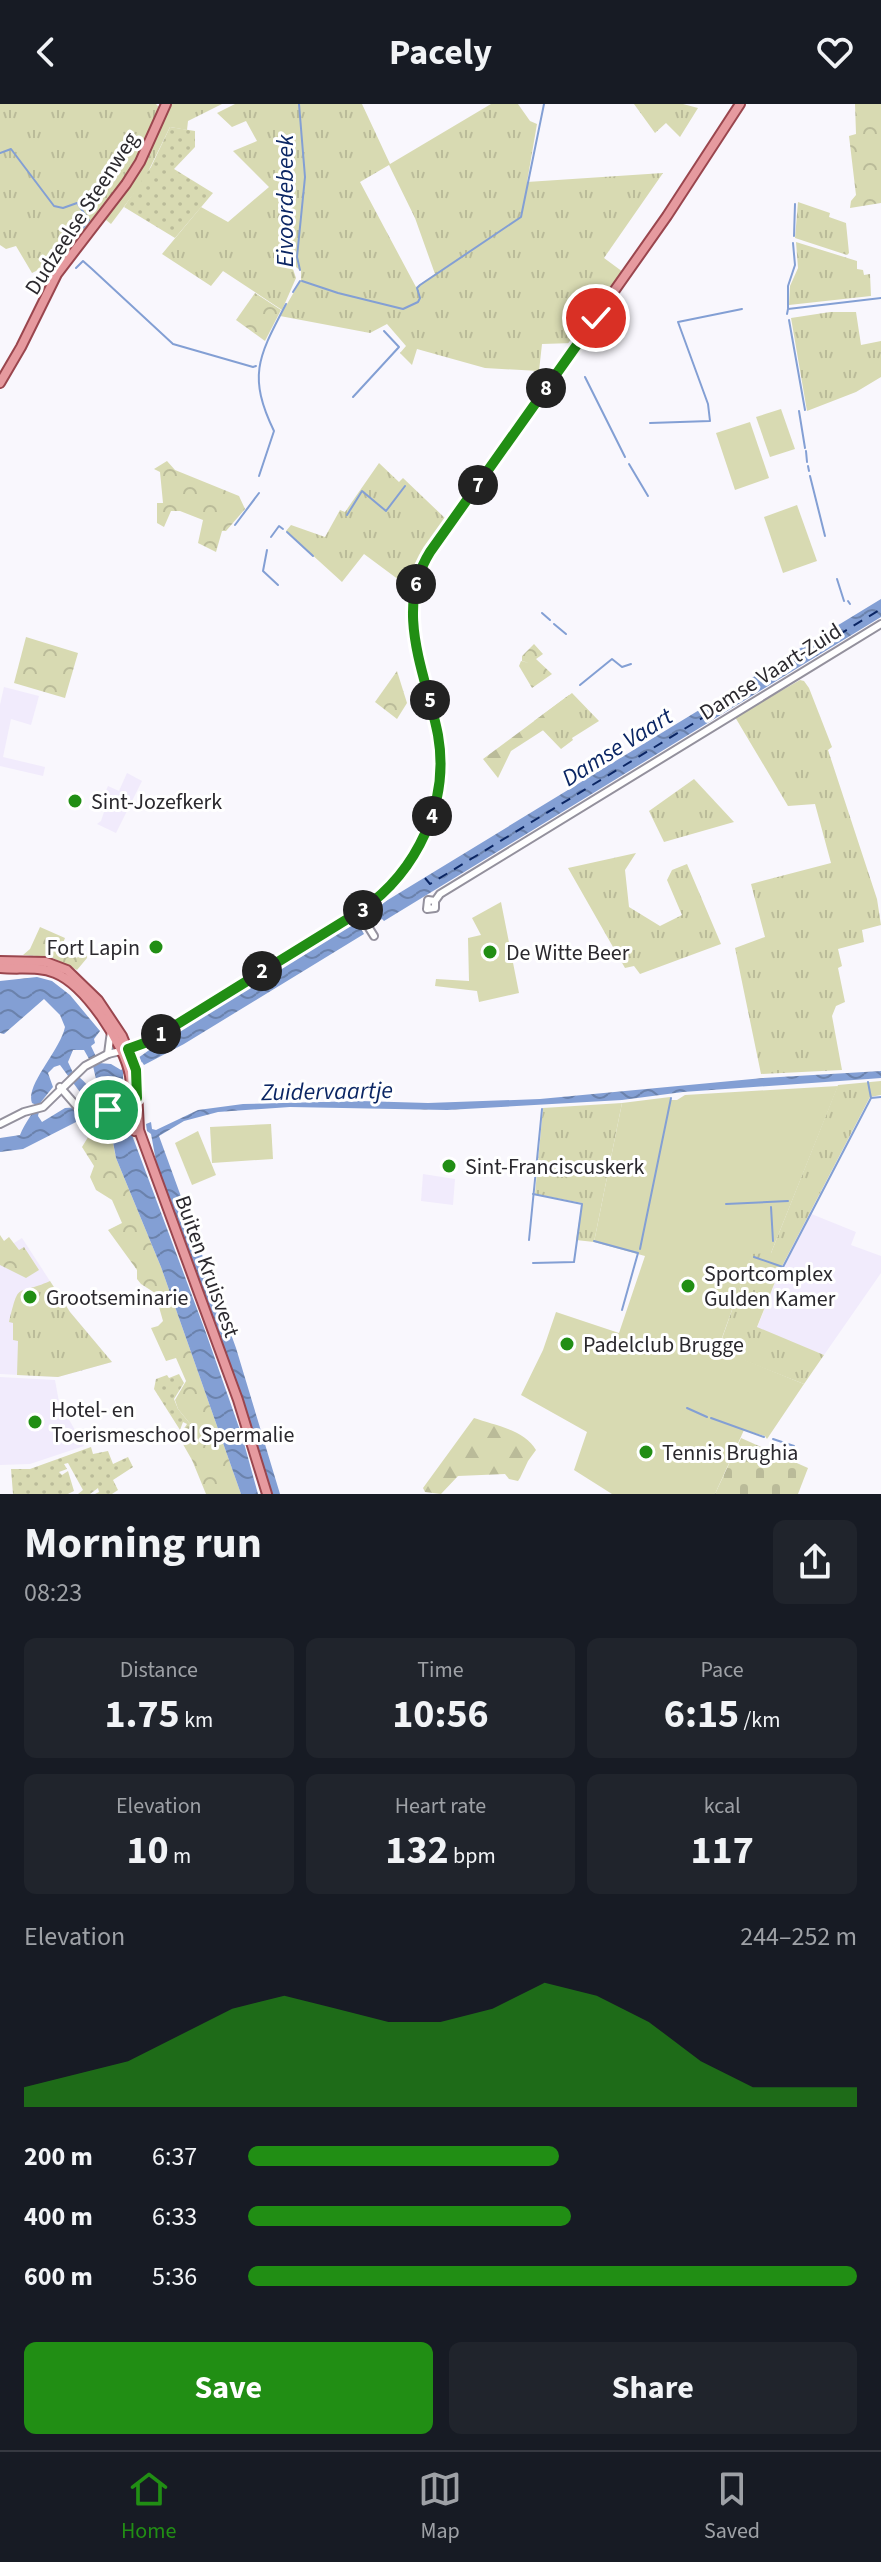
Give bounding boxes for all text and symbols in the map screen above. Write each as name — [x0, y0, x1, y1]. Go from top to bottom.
text: Pacely — [389, 27, 492, 78]
icon: back — [24, 30, 68, 74]
icon: heart — [813, 30, 857, 74]
street label: Dudzeelse Steenweg — [17, 126, 147, 301]
water label: Eivoordebeek — [268, 134, 303, 267]
pin — [562, 284, 630, 352]
icon: check — [574, 296, 618, 340]
pin: 8 — [526, 368, 566, 408]
text: 8 — [540, 372, 552, 404]
pin: 7 — [458, 465, 498, 505]
text: 7 — [472, 469, 484, 501]
pin: 6 — [396, 564, 436, 604]
text: 6 — [410, 568, 422, 600]
street label: Damse Vaart-Zuid — [693, 615, 848, 728]
pin: 5 — [410, 680, 450, 720]
text: 5 — [424, 684, 436, 716]
water label: Damse Vaart — [555, 699, 681, 795]
place label: Sint-Jozefkerk — [91, 786, 222, 818]
marker: Sint-Jozefkerk — [66, 792, 84, 810]
pin: 4 — [412, 796, 452, 836]
text: 4 — [426, 800, 438, 832]
pin: 3 — [343, 890, 383, 930]
text: 3 — [357, 894, 369, 926]
place label: Fort Lapin — [47, 932, 140, 964]
place label: De Witte Beer — [506, 937, 630, 969]
marker: Fort Lapin — [147, 938, 165, 956]
marker: De Witte Beer — [481, 943, 499, 961]
pin: 2 — [242, 951, 282, 991]
text: 2 — [256, 955, 268, 987]
pin: 1 — [141, 1014, 181, 1054]
text: 1 — [155, 1018, 167, 1050]
water label: Zuidervaartje — [260, 1073, 393, 1110]
pin — [74, 1076, 142, 1144]
icon: arrive — [86, 1088, 130, 1132]
place label: Sint-Franciscuskerk — [465, 1151, 644, 1183]
marker: Sint-Franciscuskerk — [440, 1157, 458, 1175]
street label: Buiten Kruisvest — [167, 1191, 248, 1342]
place label: Sportcomplex Gulden Kamer — [704, 1258, 836, 1315]
marker: Sportcomplex Gulden Kamer — [679, 1277, 697, 1295]
place label: Grootseminarie — [46, 1282, 189, 1314]
marker: Grootseminarie — [21, 1288, 39, 1306]
place label: Padelclub Brugge — [583, 1329, 744, 1361]
marker: Padelclub Brugge — [558, 1335, 576, 1353]
place label: Hotel- en Toerismeschool Spermalie — [51, 1394, 295, 1451]
marker: Hotel- en Toerismeschool Spermalie — [26, 1413, 44, 1431]
place label: Tennis Brughia — [662, 1437, 798, 1469]
marker: Tennis Brughia — [637, 1443, 655, 1461]
text: Morning run — [24, 1512, 262, 1575]
button: share — [773, 1520, 857, 1604]
text: 08:23 — [24, 1574, 82, 1611]
text: Distance — [120, 1654, 198, 1686]
text: Time — [417, 1654, 464, 1686]
text: Pace — [701, 1654, 744, 1686]
text: 1.75 — [104, 1686, 180, 1743]
text: 10:56 — [392, 1686, 489, 1743]
text: 6:15 — [664, 1686, 739, 1743]
text: km — [180, 1704, 213, 1736]
text: /km — [739, 1704, 780, 1736]
text: Elevation — [116, 1790, 202, 1822]
text: Heart rate — [395, 1790, 486, 1822]
text: kcal — [704, 1790, 741, 1822]
text: 10 — [126, 1822, 169, 1879]
text: 132 — [385, 1822, 449, 1879]
text: 117 — [690, 1822, 754, 1879]
text: m — [169, 1840, 191, 1872]
text: bpm — [449, 1840, 496, 1872]
text: Elevation — [24, 1918, 125, 1955]
text: 244–252 m — [740, 1918, 857, 1955]
text: 200 m — [24, 2138, 93, 2175]
text: 6:37 — [152, 2138, 197, 2175]
text: 400 m — [24, 2198, 93, 2235]
text: 6:33 — [152, 2198, 197, 2235]
text: 600 m — [24, 2258, 93, 2295]
text: 5:36 — [152, 2258, 197, 2295]
button: Save — [24, 2342, 433, 2434]
button: Share — [449, 2342, 857, 2434]
tab: Home — [121, 2467, 176, 2547]
tab: Map — [418, 2467, 462, 2547]
tab: Saved — [704, 2467, 760, 2547]

